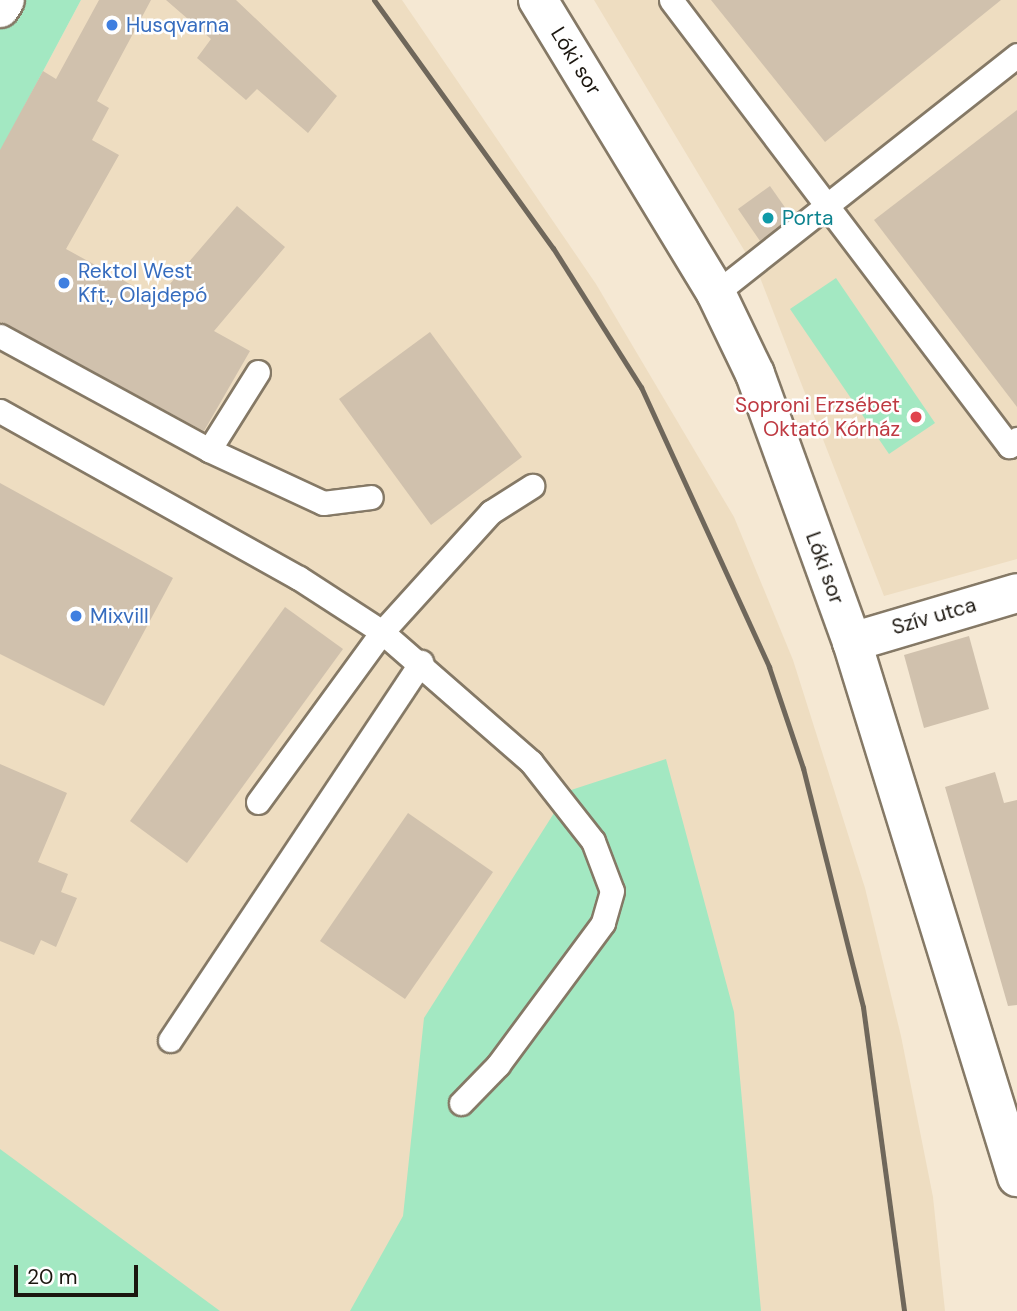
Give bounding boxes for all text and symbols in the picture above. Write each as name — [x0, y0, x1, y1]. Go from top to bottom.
place label: Husqvarna — [126, 12, 229, 38]
marker: Husqvarna — [104, 17, 120, 33]
street label: Lóki sor — [545, 22, 607, 100]
place label: Porta — [782, 205, 833, 231]
marker: Porta — [760, 210, 776, 226]
place label: Rektol West Kft., Olajdepó — [78, 258, 207, 308]
marker: Rektol West Kft., Olajdepó — [56, 275, 72, 291]
place label: Soproni Erzsébet Oktató Kórház — [735, 392, 900, 442]
marker: Soproni Erzsébet Oktató Kórház — [906, 407, 926, 427]
street label: Lóki sor — [800, 528, 850, 608]
street label: Szív utca — [889, 592, 979, 640]
place label: Mixvill — [90, 603, 149, 629]
marker: Mixvill — [68, 608, 84, 624]
scale bar — [18, 1252, 142, 1296]
text: 20 m — [27, 1263, 78, 1291]

